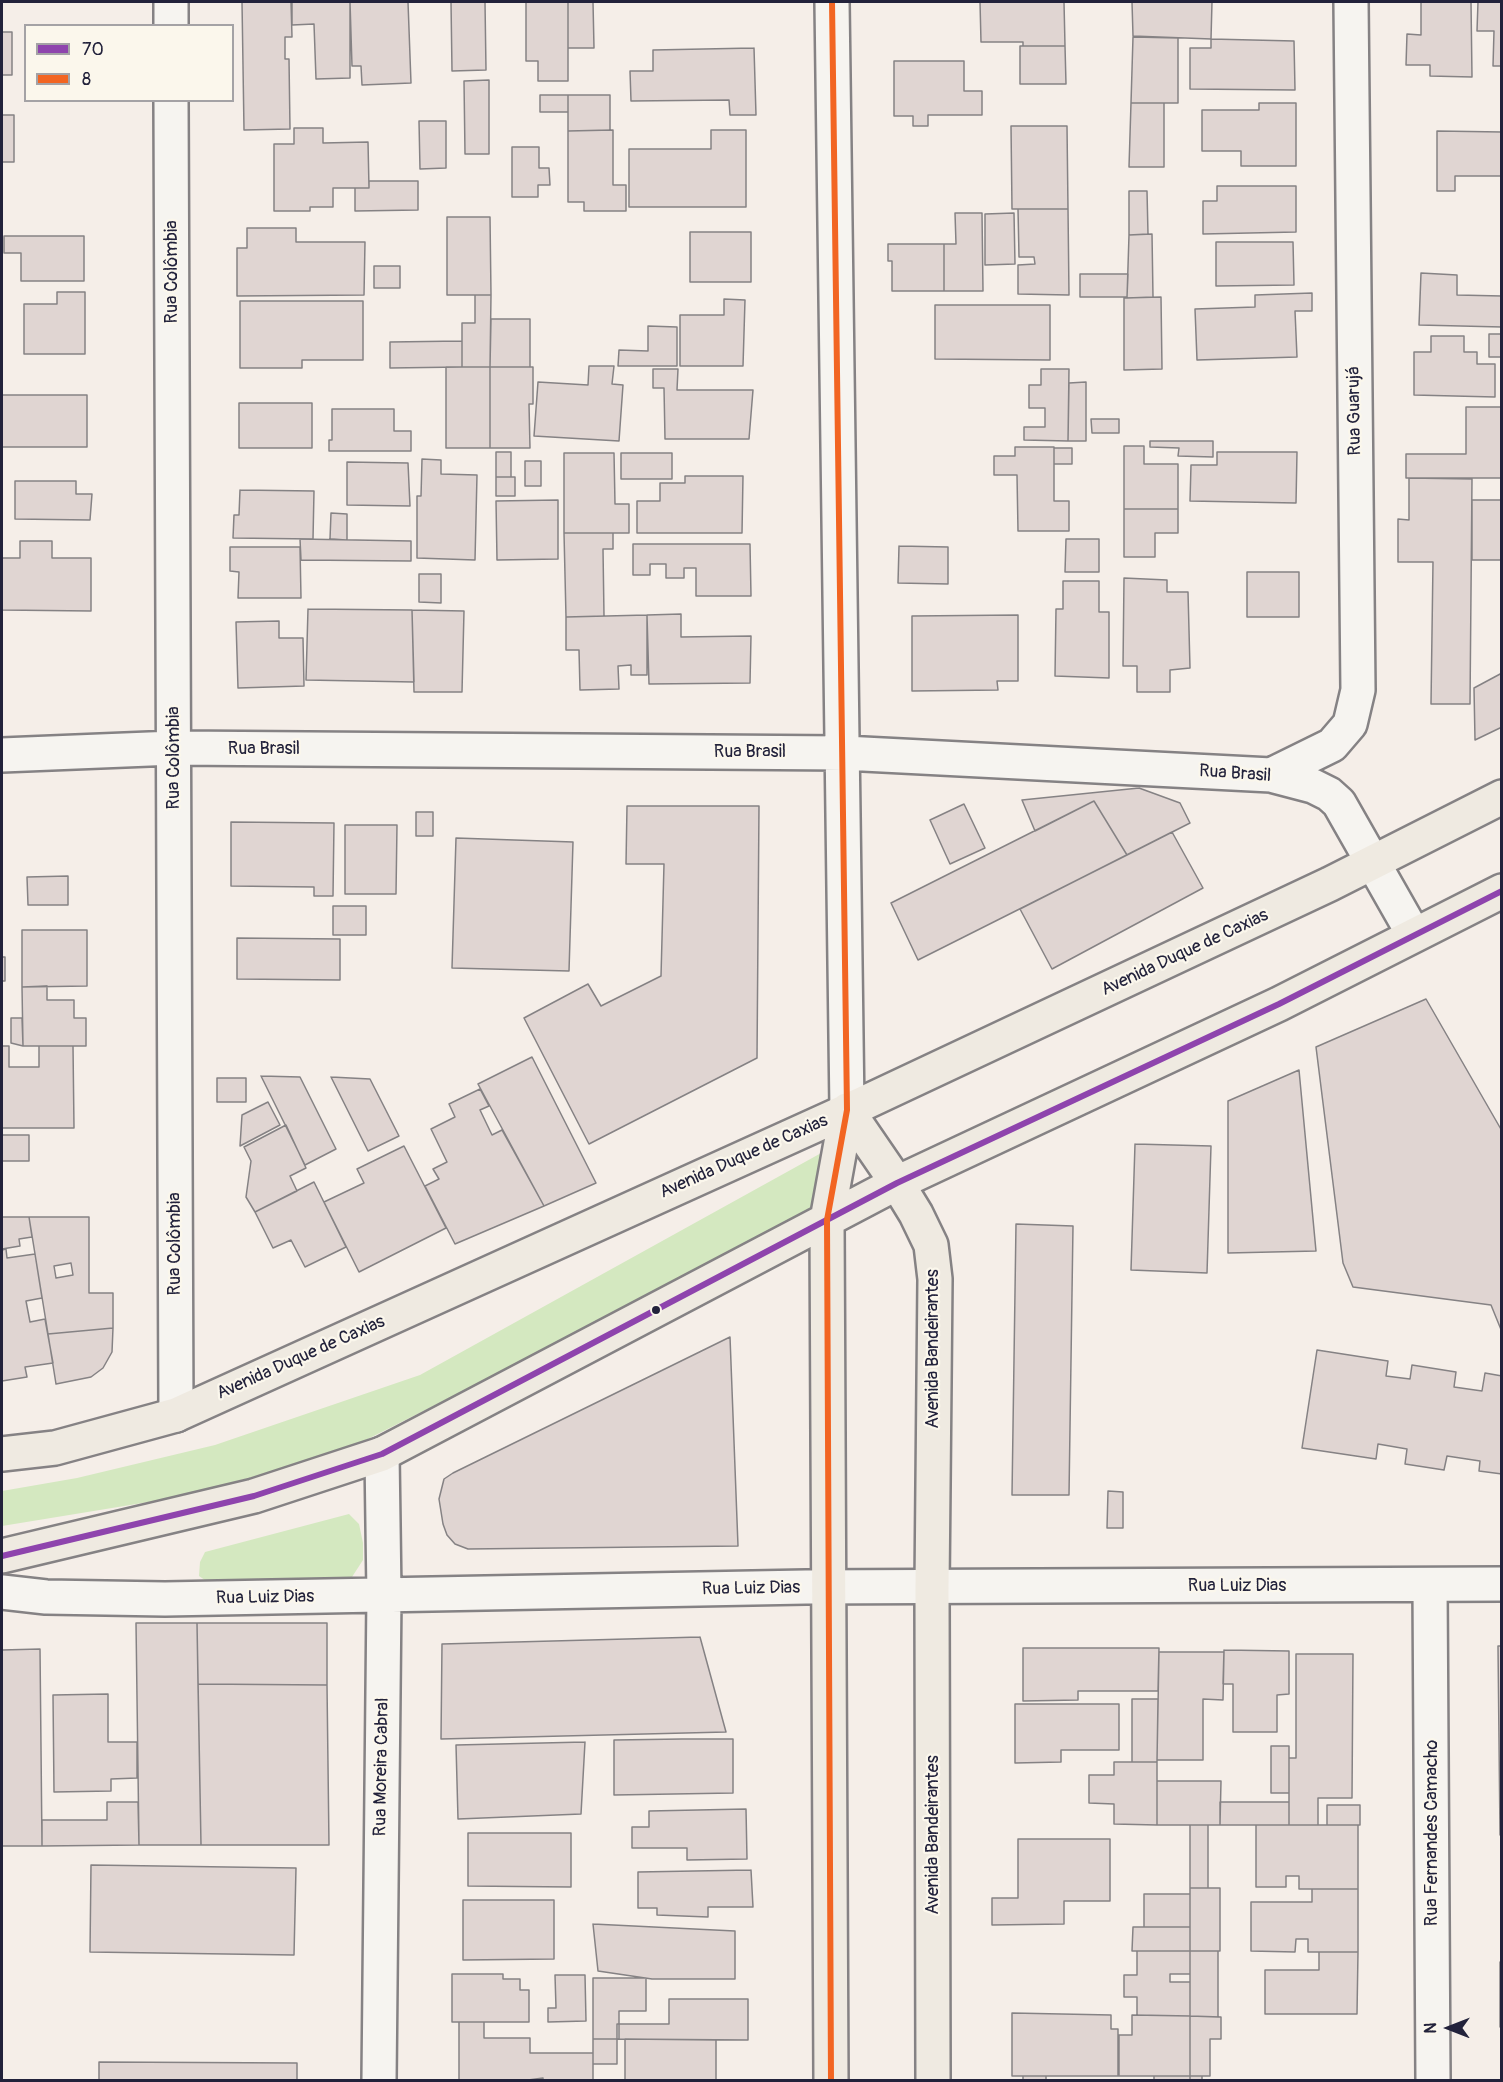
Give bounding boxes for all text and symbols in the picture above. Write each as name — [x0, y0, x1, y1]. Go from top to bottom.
legend — [24, 24, 234, 102]
text: 70 — [82, 38, 104, 61]
text: 8 — [82, 68, 91, 91]
street label: Rua Colômbia — [161, 220, 183, 324]
street label: Rua Guarujá — [1343, 366, 1367, 456]
street label: Rua Colômbia — [163, 706, 185, 810]
street label: Rua Brasil — [228, 738, 300, 760]
street label: Rua Brasil — [714, 741, 786, 763]
street label: Rua Brasil — [1198, 761, 1272, 787]
street label: Avenida Duque de Caxias — [1098, 905, 1272, 1001]
street label: Avenida Duque de Caxias — [657, 1110, 831, 1204]
street label: Rua Colômbia — [164, 1192, 186, 1296]
street label: Avenida Bandeirantes — [922, 1269, 944, 1429]
unlabelled marker — [650, 1304, 662, 1316]
street label: Avenida Duque de Caxias — [214, 1311, 388, 1405]
street label: Rua Luiz Dias — [1188, 1575, 1286, 1597]
street label: Rua Luiz Dias — [702, 1577, 800, 1601]
street label: Rua Luiz Dias — [216, 1586, 314, 1610]
street label: Rua Moreira Cabral — [370, 1698, 394, 1836]
street label: Rua Fernandes Camacho — [1421, 1740, 1443, 1926]
street label: Avenida Bandeirantes — [922, 1755, 944, 1915]
north arrow — [1419, 1998, 1479, 2058]
text: N — [1421, 2023, 1441, 2033]

